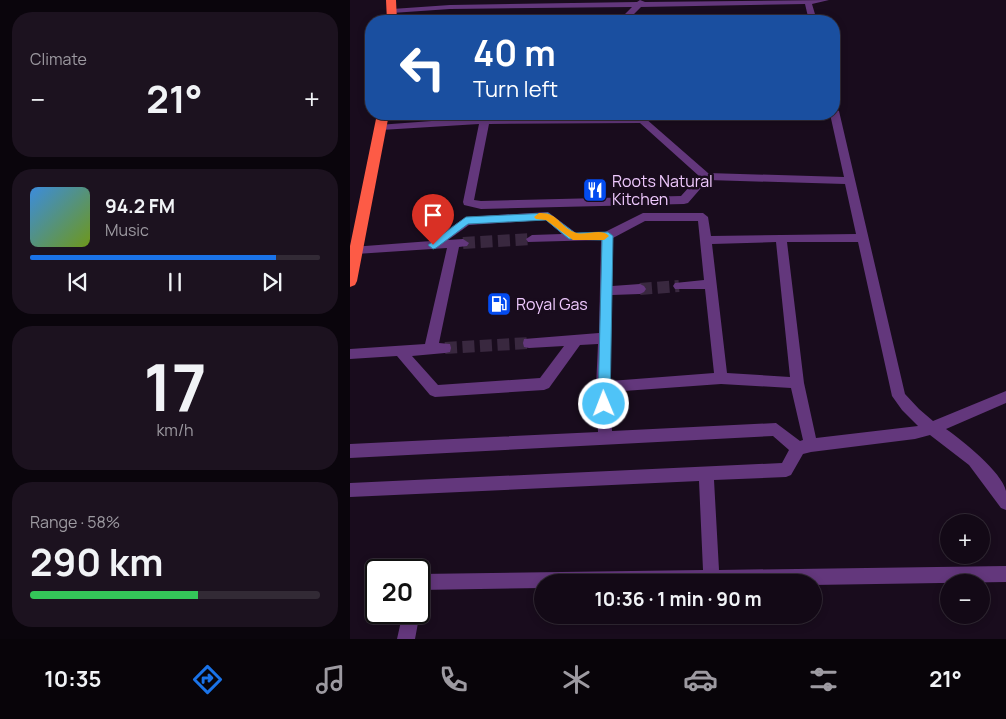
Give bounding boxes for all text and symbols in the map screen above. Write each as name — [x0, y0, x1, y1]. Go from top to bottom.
text: 40 m — [473, 29, 556, 77]
icon: left — [390, 35, 455, 100]
text: Climate — [30, 48, 87, 70]
text: 21° — [146, 72, 203, 124]
text: Turn left — [473, 74, 558, 104]
text: − — [30, 80, 45, 118]
text: + — [304, 80, 320, 118]
place label: Roots Natural Kitchen — [612, 170, 713, 210]
restaurant icon: Roots Natural Kitchen — [582, 177, 608, 203]
text: 94.2 FM — [105, 193, 175, 219]
pin — [412, 194, 454, 245]
icon: arrive — [419, 201, 447, 229]
text: Music — [105, 219, 149, 241]
icon: previous — [64, 268, 92, 296]
icon: pause — [161, 268, 189, 296]
icon: next — [258, 268, 286, 296]
fuel station icon: Royal Gas — [486, 291, 512, 317]
place label: Royal Gas — [516, 293, 588, 315]
text: 17 — [143, 342, 207, 431]
position arrow — [577, 377, 629, 429]
text: km/h — [156, 419, 194, 441]
text: Range · 58% — [30, 511, 120, 533]
map controls — [940, 514, 990, 624]
button: + — [940, 514, 990, 564]
text: 290 km — [30, 535, 163, 587]
speed limit sign: 20 — [365, 559, 430, 624]
button: − — [940, 574, 990, 624]
text: 10:36 · 1 min · 90 m — [594, 586, 762, 612]
icon: directions — [190, 662, 225, 697]
icon: music — [313, 662, 348, 697]
icon: phone — [436, 662, 471, 697]
icon: climate — [559, 662, 594, 697]
icon: car — [683, 662, 718, 697]
icon: filters — [806, 662, 841, 697]
text: 10:35 — [44, 664, 101, 694]
text: 21° — [929, 664, 962, 694]

